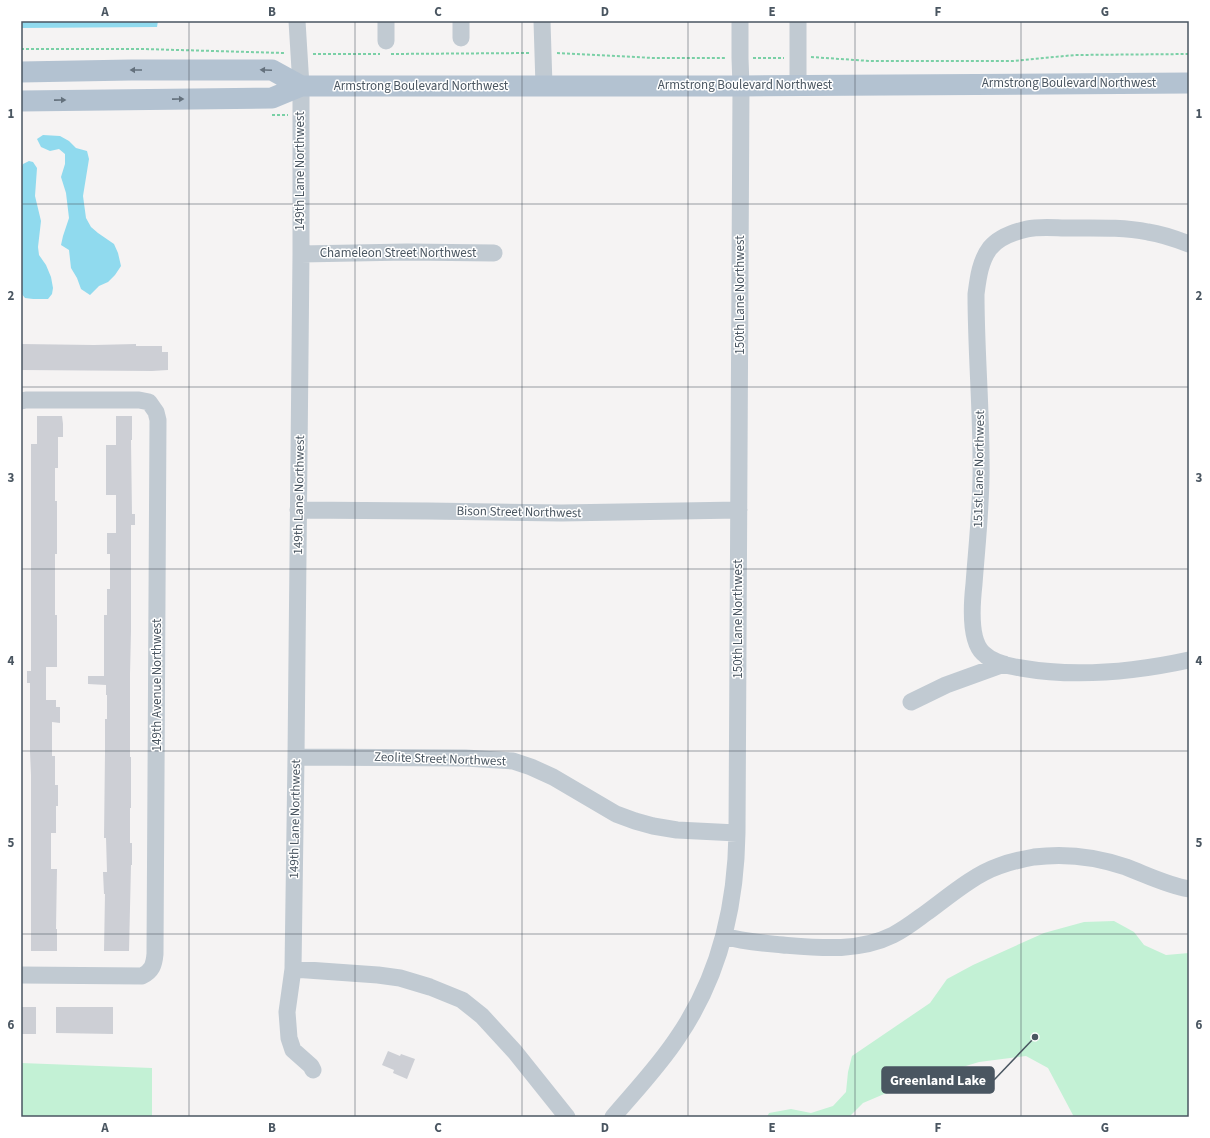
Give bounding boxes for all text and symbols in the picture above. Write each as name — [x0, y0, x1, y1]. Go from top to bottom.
text: A — [100, 3, 109, 21]
text: B — [268, 3, 276, 21]
text: C — [434, 3, 442, 21]
text: D — [601, 3, 609, 21]
text: E — [768, 3, 776, 21]
text: F — [935, 3, 942, 21]
text: G — [1101, 3, 1109, 21]
one-way arrow — [129, 67, 142, 73]
one-way arrow — [259, 67, 272, 73]
street label: Armstrong Boulevard Northwest — [982, 74, 1157, 92]
street label: Armstrong Boulevard Northwest — [658, 76, 833, 94]
street label: Armstrong Boulevard Northwest — [334, 77, 509, 95]
one-way arrow — [172, 96, 185, 102]
one-way arrow — [54, 97, 67, 103]
text: 1 — [8, 105, 15, 123]
text: 1 — [1196, 105, 1203, 123]
street label: 149th Lane Northwest — [291, 111, 309, 231]
street label: 150th Lane Northwest — [731, 235, 749, 355]
street label: Chameleon Street Northwest — [320, 244, 477, 262]
text: 2 — [8, 287, 15, 305]
text: 2 — [1196, 287, 1203, 305]
street label: 151st Lane Northwest — [969, 410, 989, 528]
street label: 149th Lane Northwest — [289, 435, 309, 555]
text: 3 — [8, 469, 15, 487]
text: 3 — [1196, 469, 1203, 487]
street label: Bison Street Northwest — [456, 502, 582, 522]
street label: 150th Lane Northwest — [729, 559, 747, 679]
street label: 149th Avenue Northwest — [148, 618, 166, 751]
text: 4 — [8, 652, 15, 670]
text: 4 — [1196, 652, 1203, 670]
street label: Zeolite Street Northwest — [374, 748, 507, 770]
street label: 149th Lane Northwest — [285, 759, 305, 879]
text: 5 — [8, 834, 15, 852]
text: 5 — [1196, 834, 1203, 852]
text: 6 — [8, 1016, 15, 1034]
text: 6 — [1196, 1016, 1203, 1034]
callout: Greenland Lake — [882, 1067, 994, 1093]
text: Greenland Lake — [890, 1071, 986, 1091]
text: A — [100, 1119, 109, 1137]
text: B — [268, 1119, 276, 1137]
text: C — [434, 1119, 442, 1137]
text: D — [601, 1119, 609, 1137]
text: E — [768, 1119, 776, 1137]
text: F — [935, 1119, 942, 1137]
text: G — [1101, 1119, 1109, 1137]

